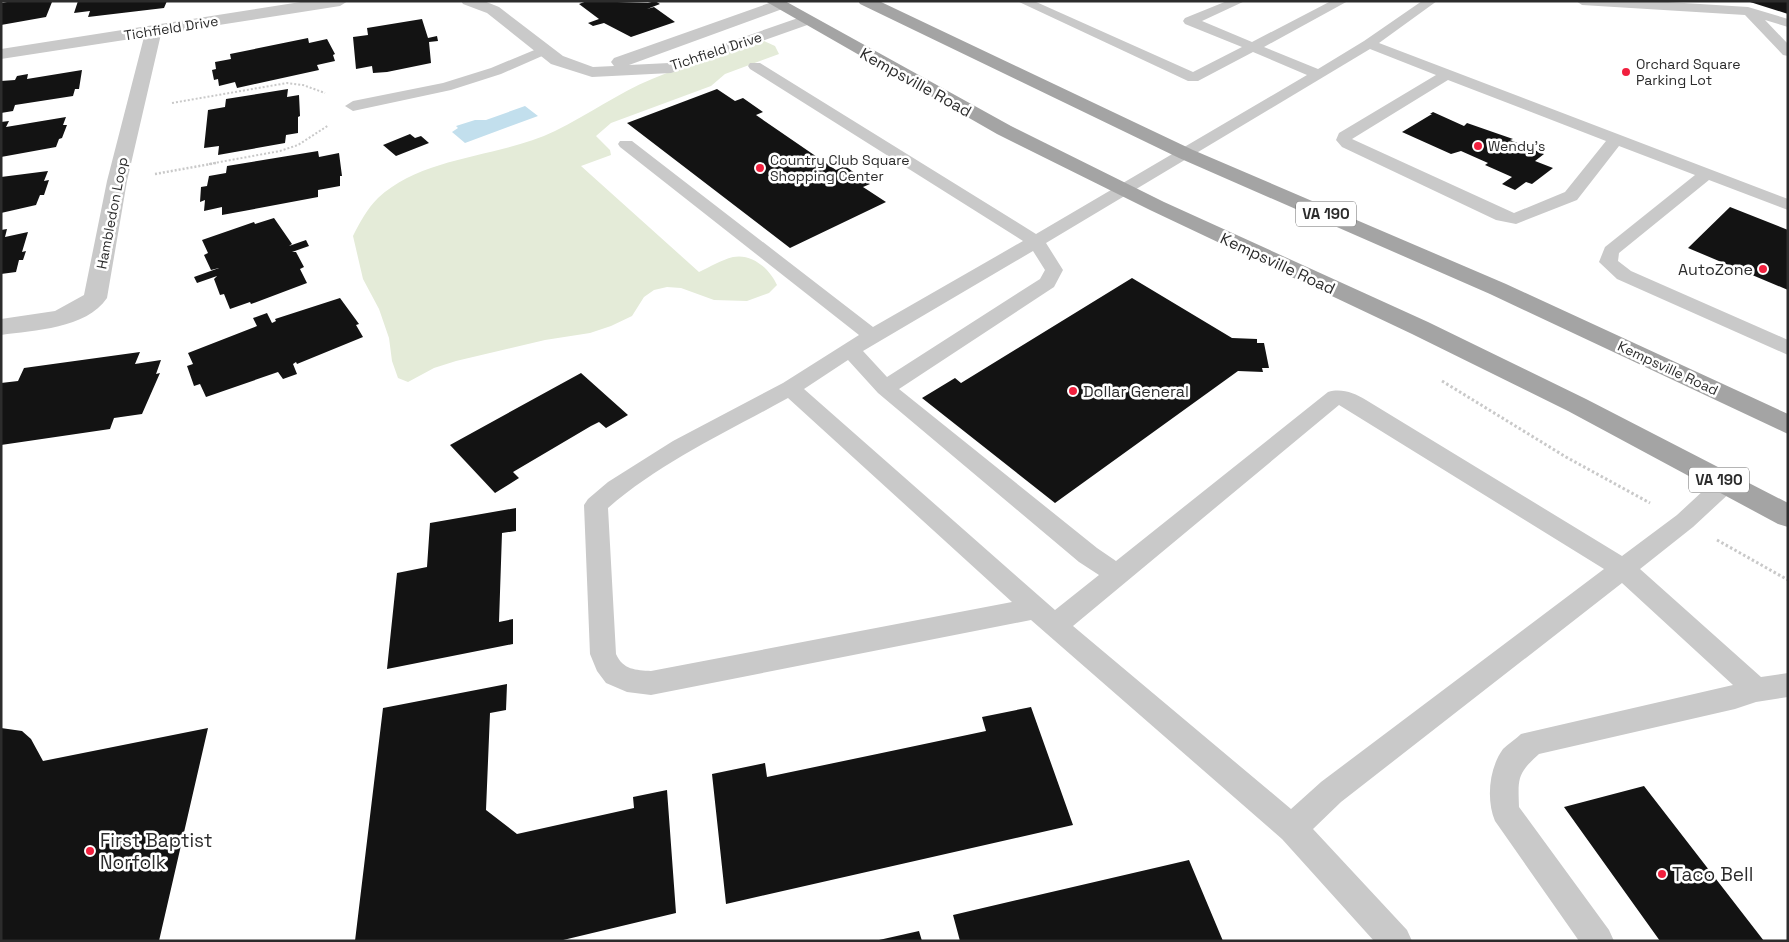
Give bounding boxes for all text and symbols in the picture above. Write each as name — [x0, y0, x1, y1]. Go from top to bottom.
street label: Tichfield Drive — [122, 12, 220, 44]
street label: Tichfield Drive — [668, 28, 764, 74]
street label: Kempsville Road — [856, 43, 975, 122]
place label: Orchard Square Parking Lot — [1636, 55, 1741, 89]
marker: Orchard Square Parking Lot — [1620, 66, 1632, 78]
place label: Wendy's — [1488, 137, 1545, 155]
marker: Wendy's — [1472, 140, 1484, 152]
place label: Country Club Square Shopping Center — [770, 151, 910, 185]
street label: Hambledon Loop — [92, 155, 132, 271]
marker: Country Club Square Shopping Center — [754, 162, 766, 174]
road number: VA 190 — [1296, 202, 1356, 226]
street label: Kempsville Road — [1217, 228, 1339, 299]
place label: AutoZone — [1678, 259, 1753, 280]
marker: AutoZone — [1757, 263, 1769, 275]
street label: Kempsville Road — [1615, 337, 1721, 399]
place label: Dollar General — [1083, 381, 1189, 402]
marker: Dollar General — [1067, 385, 1079, 397]
road number: VA 190 — [1689, 468, 1749, 492]
place label: First Baptist Norfolk — [100, 828, 213, 875]
marker: First Baptist Norfolk — [84, 845, 96, 857]
place label: Taco Bell — [1672, 862, 1753, 887]
marker: Taco Bell — [1656, 868, 1668, 880]

